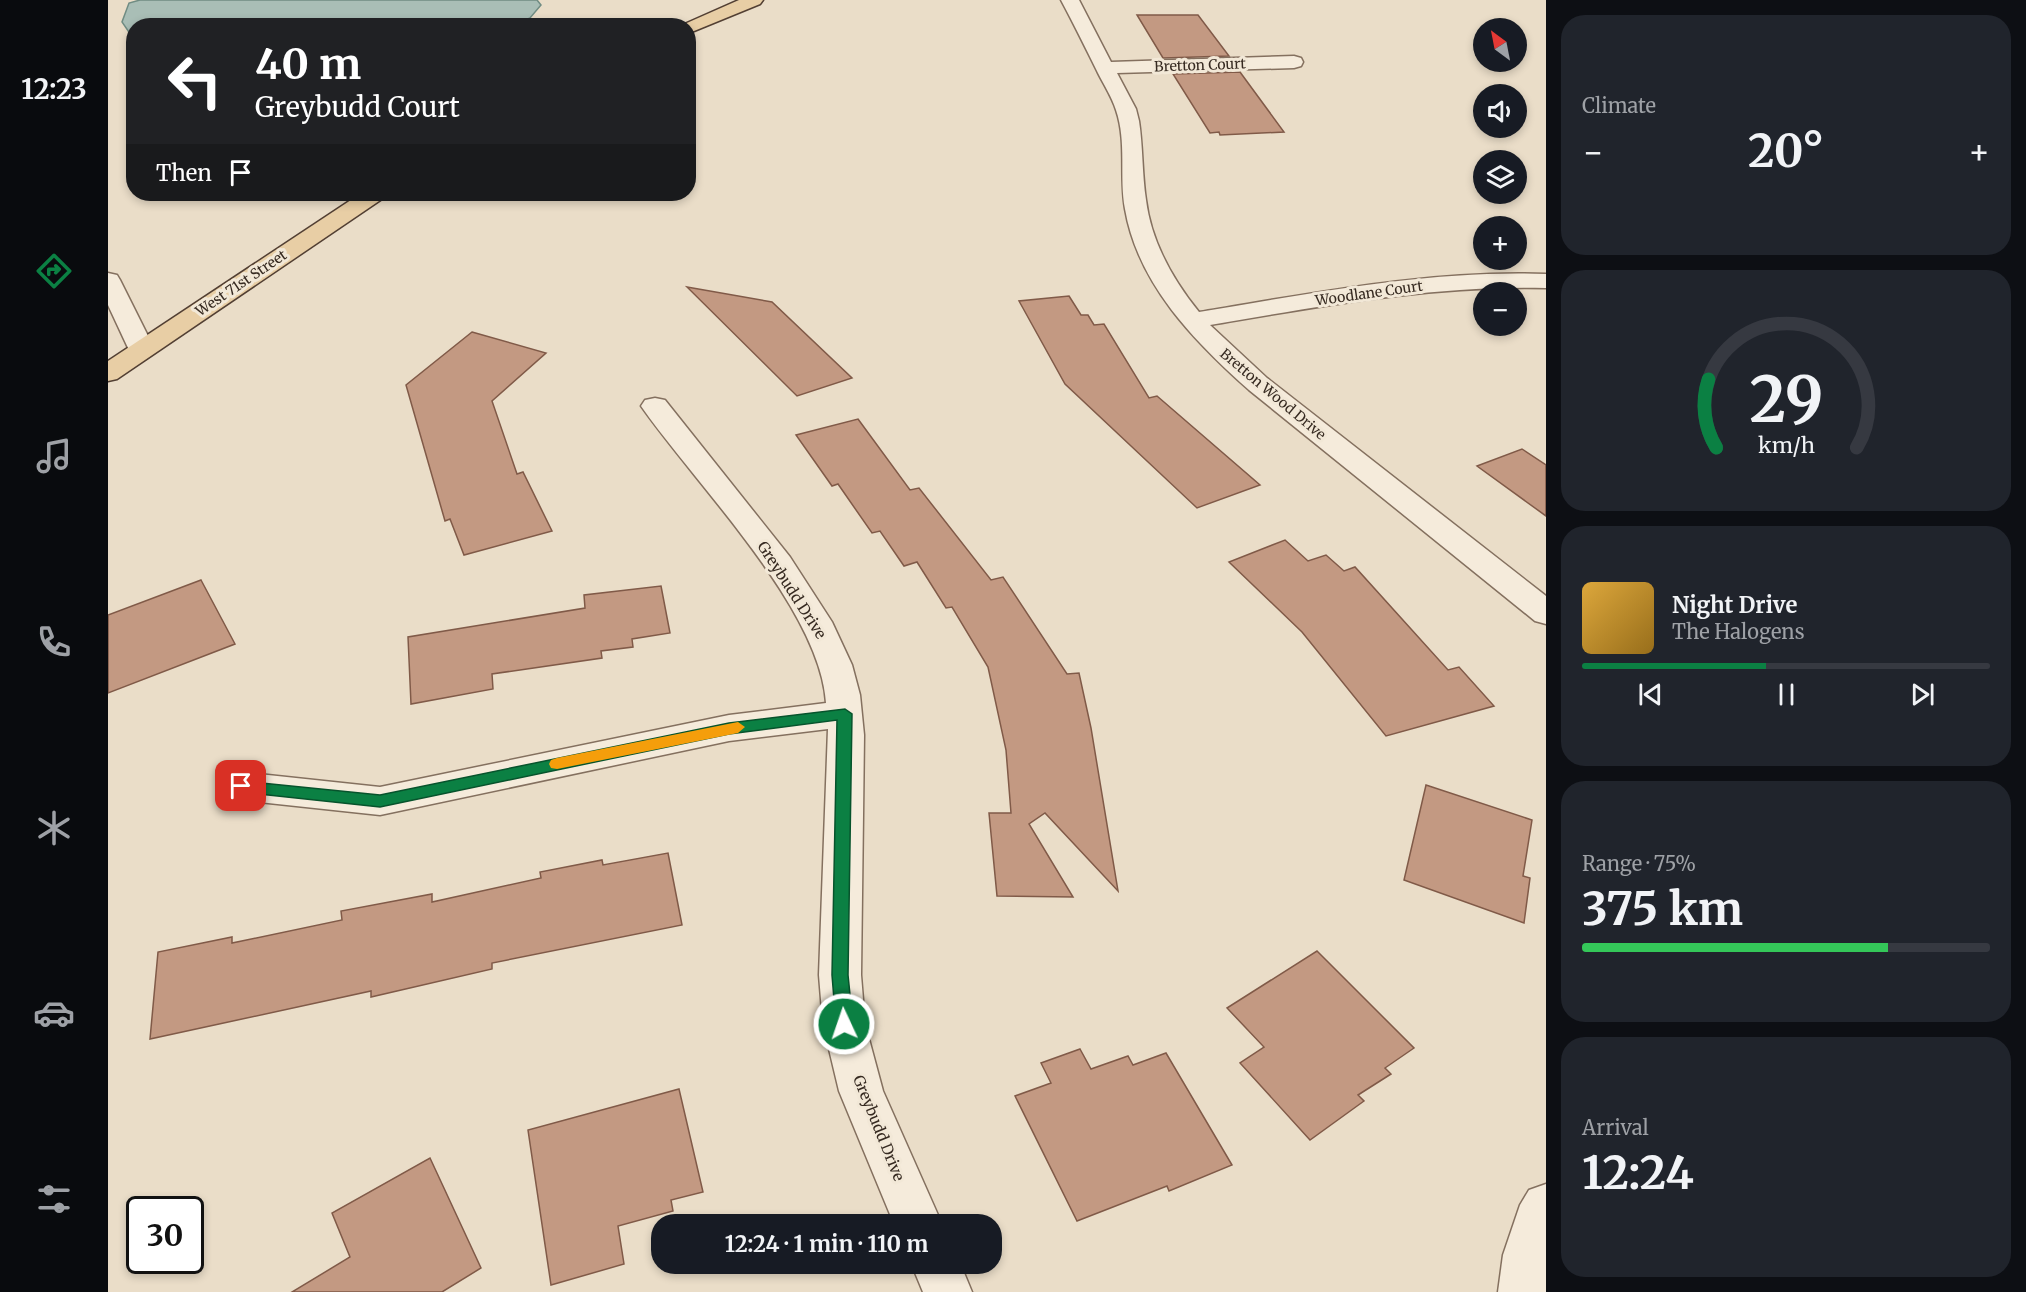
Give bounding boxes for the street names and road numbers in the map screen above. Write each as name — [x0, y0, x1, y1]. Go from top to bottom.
street label: Bretton Court — [1154, 54, 1247, 76]
street label: West 71st Street — [191, 246, 290, 321]
street label: Woodlane Court — [1313, 276, 1424, 310]
street label: Bretton Wood Drive — [1216, 345, 1330, 443]
street label: Greybudd Drive — [753, 538, 831, 642]
street label: Greybudd Drive — [849, 1072, 909, 1184]

